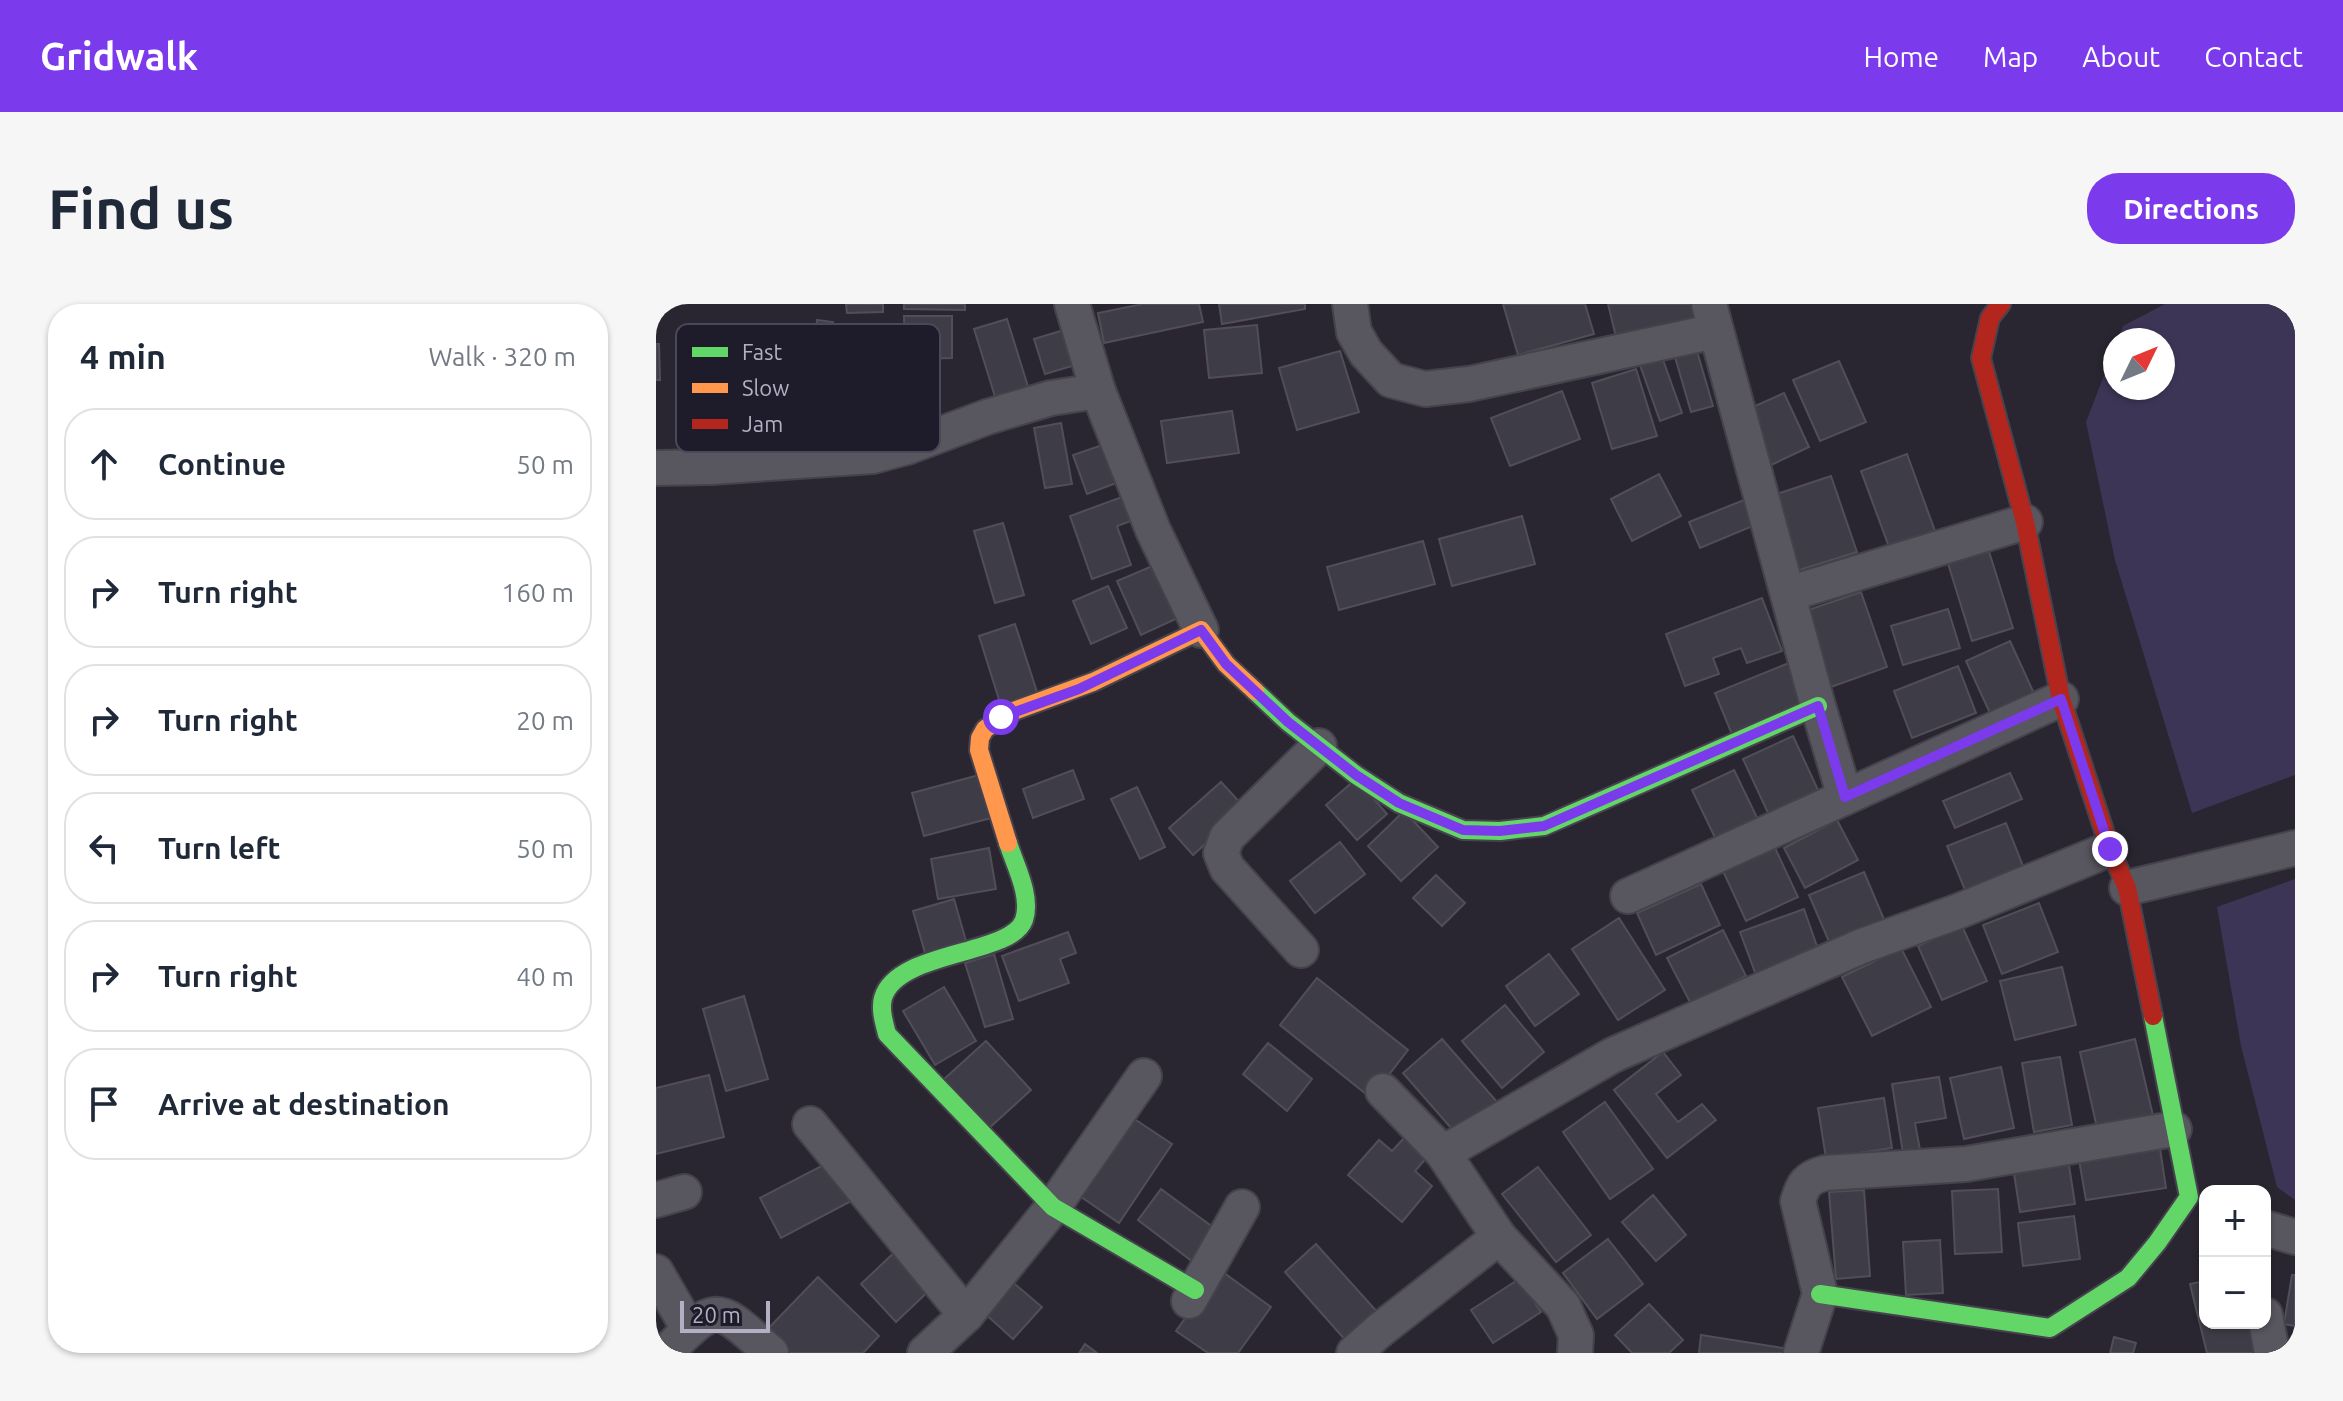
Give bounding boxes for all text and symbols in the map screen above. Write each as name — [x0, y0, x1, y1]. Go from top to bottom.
text: Gridwalk — [40, 35, 198, 77]
text: Home — [1864, 41, 1939, 72]
text: Map — [1983, 41, 2038, 72]
text: About — [2082, 41, 2160, 72]
text: Contact — [2204, 41, 2303, 72]
button: Directions — [2087, 173, 2295, 244]
text: Find us — [48, 177, 234, 240]
legend — [676, 324, 940, 452]
north arrow — [2103, 328, 2175, 400]
text: 4 min — [80, 337, 166, 375]
text: Fast — [742, 339, 783, 364]
text: Walk · 320 m — [428, 342, 576, 371]
text: Slow — [742, 375, 789, 400]
text: Jam — [742, 411, 783, 436]
icon: ahead — [82, 442, 126, 486]
text: Continue — [158, 447, 286, 481]
text: 50 m — [516, 450, 574, 479]
icon: right — [82, 570, 126, 614]
text: Turn right — [158, 575, 298, 609]
text: 160 m — [502, 578, 574, 607]
icon: right — [82, 698, 126, 742]
route start — [983, 699, 1019, 735]
text: Turn right — [158, 703, 298, 737]
text: 20 m — [516, 706, 574, 735]
icon: left — [82, 826, 126, 870]
text: Turn left — [158, 831, 280, 865]
route end — [2092, 831, 2128, 867]
text: 50 m — [516, 834, 574, 863]
icon: right — [82, 954, 126, 998]
text: Turn right — [158, 959, 298, 993]
text: 40 m — [516, 962, 574, 991]
icon: arrive — [82, 1082, 126, 1126]
text: Arrive at destination — [158, 1087, 450, 1121]
map controls — [2199, 1185, 2271, 1329]
button: + — [2199, 1185, 2271, 1257]
button: − — [2199, 1257, 2271, 1329]
scale bar — [680, 1297, 770, 1333]
text: 20 m — [692, 1302, 741, 1327]

